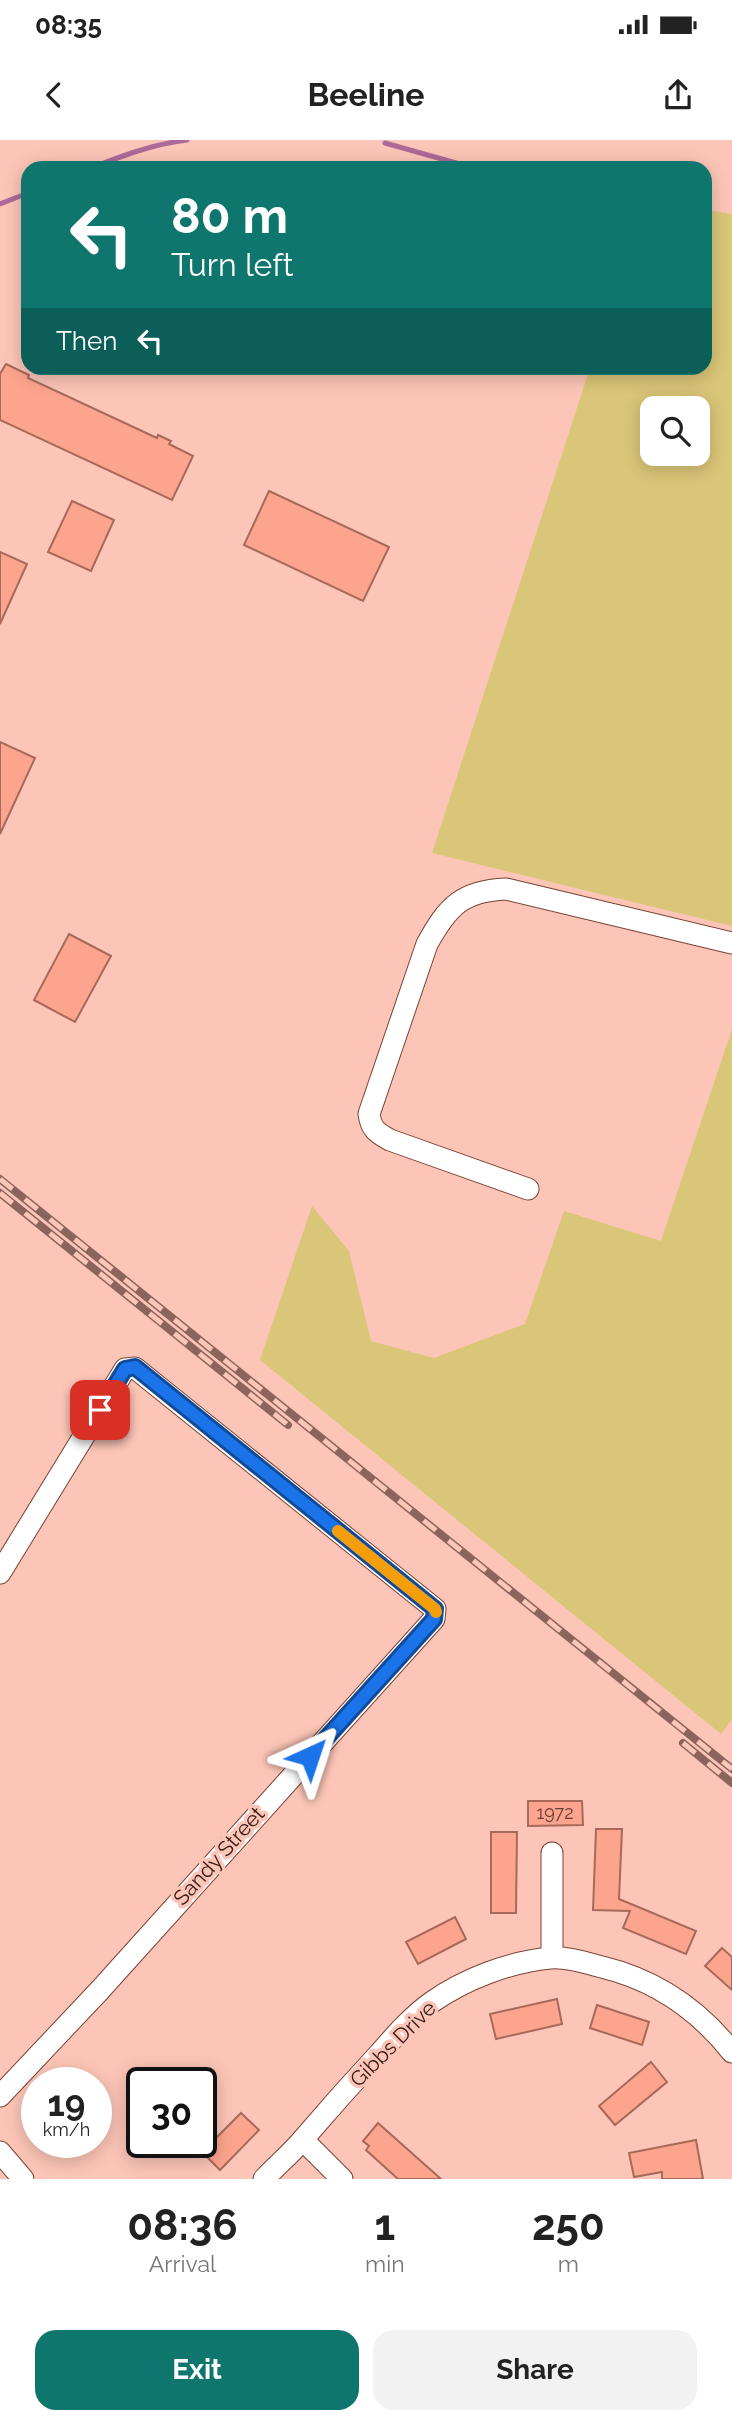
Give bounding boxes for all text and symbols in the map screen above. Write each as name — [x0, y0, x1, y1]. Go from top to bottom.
text: 08:35 — [35, 10, 102, 40]
icon: back — [35, 76, 73, 114]
text: Beeline — [308, 76, 424, 113]
icon: share — [659, 76, 697, 114]
text: 80 m — [171, 187, 288, 244]
icon: left — [56, 189, 147, 280]
text: Turn left — [171, 246, 293, 283]
icon: left — [131, 322, 169, 360]
text: Then — [56, 326, 117, 356]
map controls — [640, 396, 710, 466]
button: search — [640, 396, 710, 466]
pin — [70, 1380, 130, 1440]
icon: arrive — [81, 1391, 119, 1429]
position arrow — [273, 1719, 347, 1793]
street label: Sandy Street — [168, 1801, 269, 1910]
house number: 1972 — [536, 1802, 574, 1823]
street label: Gibbs Drive — [345, 1996, 441, 2092]
speed limit sign: 30 — [126, 2067, 217, 2158]
text: 19 — [48, 2083, 85, 2124]
text: km/h — [43, 2119, 90, 2140]
text: 08:36 — [127, 2201, 238, 2250]
text: 1 — [374, 2201, 395, 2250]
text: 250 — [532, 2201, 605, 2250]
text: Arrival — [149, 2250, 216, 2277]
text: min — [365, 2250, 405, 2277]
text: m — [558, 2250, 579, 2277]
button: Exit — [35, 2330, 359, 2410]
button: Share — [373, 2330, 697, 2410]

